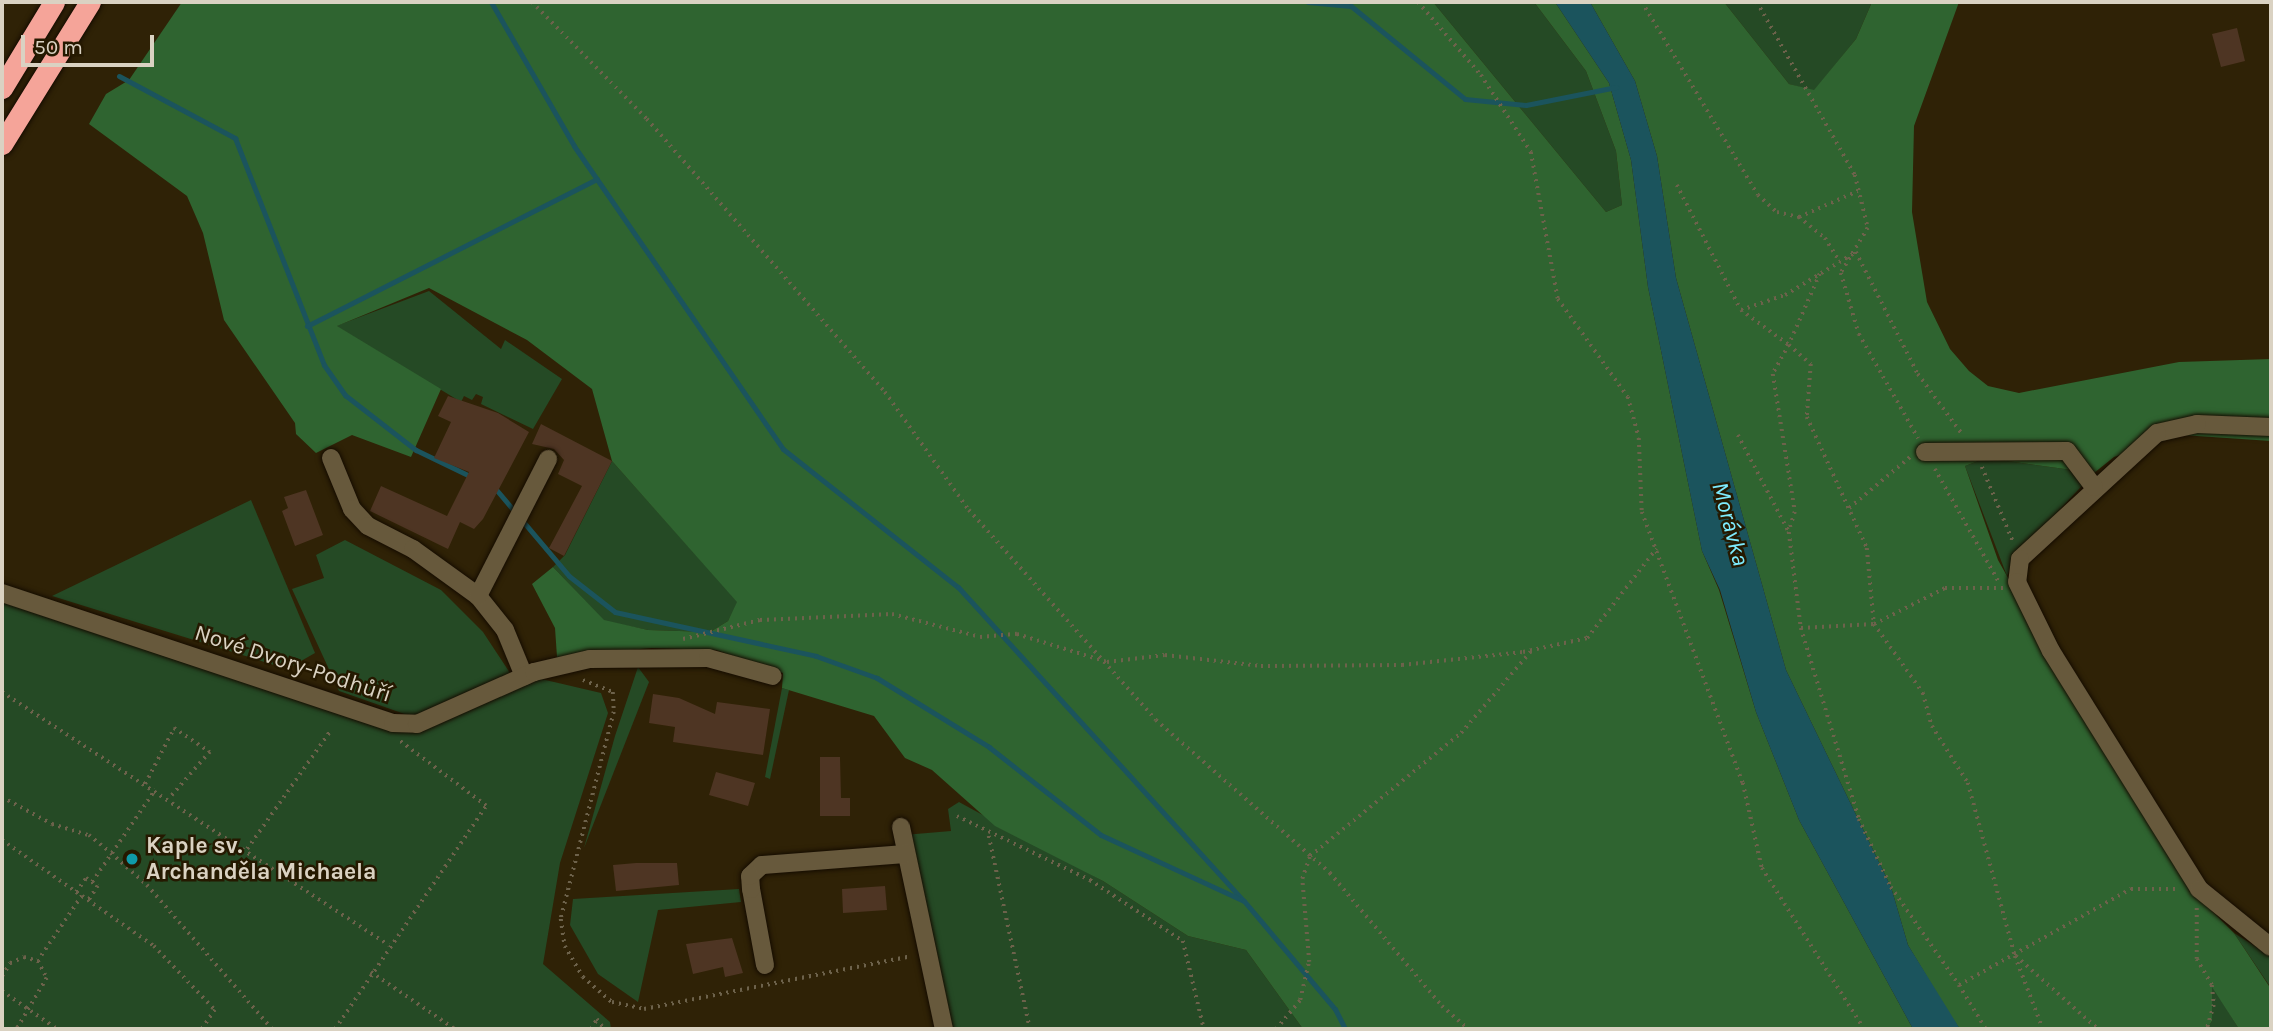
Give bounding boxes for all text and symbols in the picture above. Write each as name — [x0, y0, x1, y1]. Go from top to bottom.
scale bar — [24, 21, 158, 65]
text: 50 m — [34, 35, 83, 59]
water label: Morávka — [1705, 479, 1755, 569]
street label: Nové Dvory-Podhůří — [191, 619, 395, 709]
place label: Kaple sv. Archanděla Michaela — [146, 832, 377, 886]
marker: Kaple sv. Archanděla Michaela — [124, 851, 140, 867]

